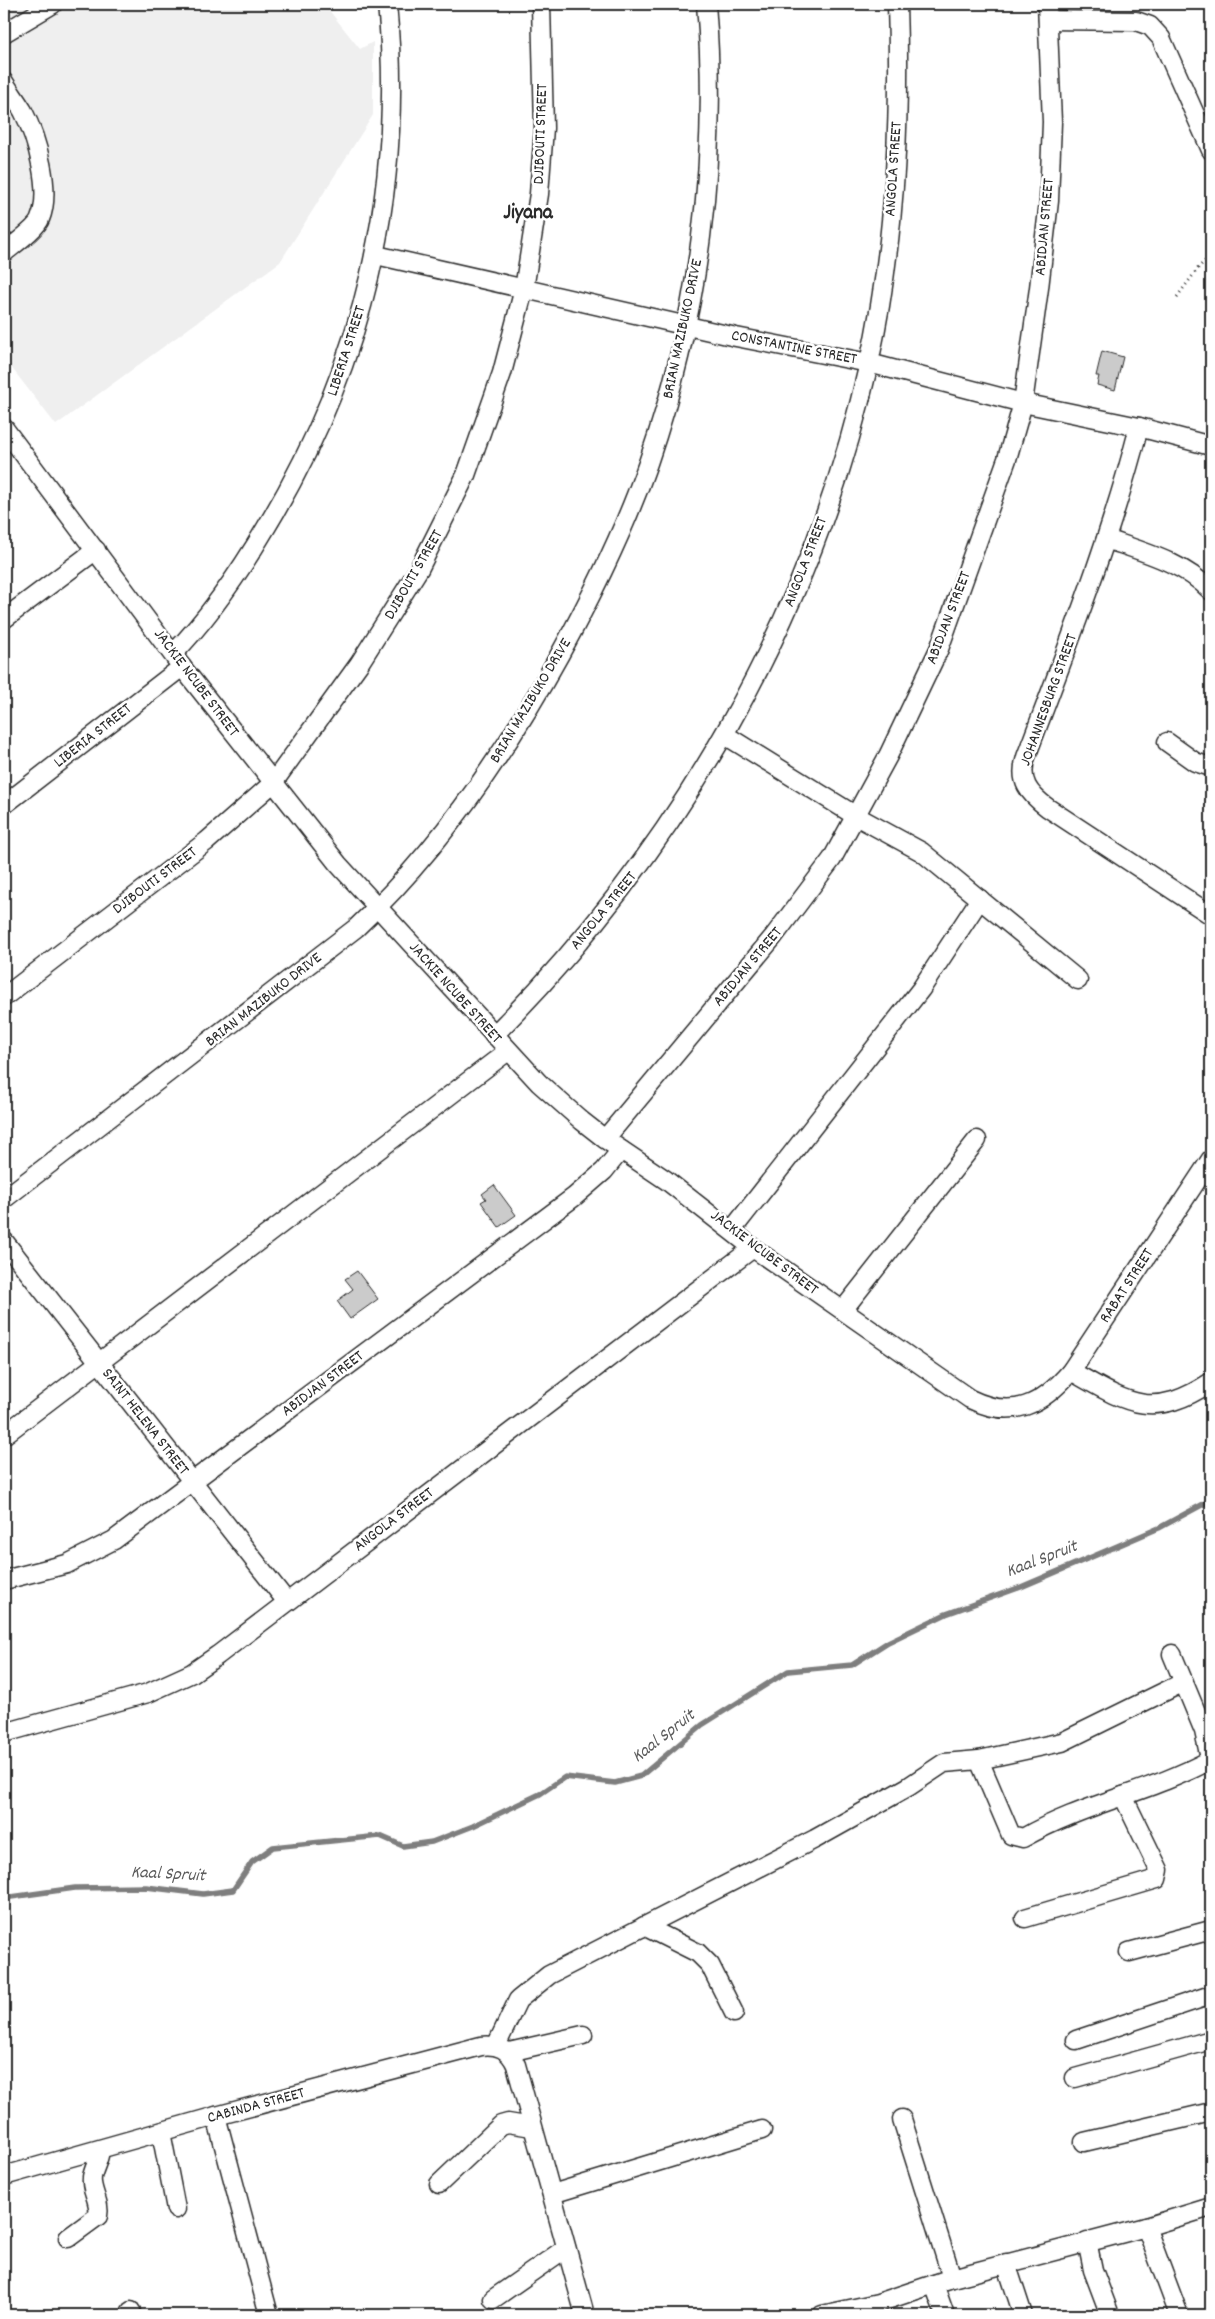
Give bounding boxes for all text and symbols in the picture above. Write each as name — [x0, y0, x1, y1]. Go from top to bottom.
street label: DJIBOUTI STREET — [528, 83, 554, 185]
street label: ANGOLA STREET — [879, 120, 909, 217]
street label: ABIDJAN STREET — [1029, 177, 1061, 277]
district label: Jiyana — [503, 199, 554, 229]
street label: BRIAN MAZIBUKO DRIVE — [657, 256, 709, 401]
street label: LIBERIA STREET — [322, 302, 373, 399]
street label: CONSTANTINE STREET — [729, 325, 859, 372]
street label: ANGOLA STREET — [778, 513, 834, 610]
street label: DJIBOUTI STREET — [379, 525, 449, 624]
street label: ABIDJAN STREET — [921, 568, 977, 668]
street label: JACKIE NCUBE STREET — [148, 624, 245, 742]
street label: JOHANNESBURG STREET — [1014, 630, 1084, 769]
street label: BRIAN MAZIBUKO DRIVE — [485, 633, 578, 768]
street label: LIBERIA STREET — [49, 698, 137, 774]
street label: DJIBOUTI STREET — [108, 841, 203, 920]
street label: ANGOLA STREET — [565, 866, 643, 955]
street label: ABIDJAN STREET — [708, 922, 789, 1012]
street label: JACKIE NCUBE STREET — [403, 937, 507, 1049]
street label: BRIAN MAZIBUKO DRIVE — [201, 947, 328, 1053]
street label: JACKIE NCUBE STREET — [705, 1205, 823, 1302]
street label: RABAT STREET — [1094, 1244, 1160, 1328]
street label: ABIDJAN STREET — [277, 1345, 369, 1423]
street label: SAINT HELENA STREET — [96, 1364, 195, 1481]
street label: ANGOLA STREET — [349, 1482, 439, 1558]
water label: Kaal Spruit — [1003, 1534, 1083, 1585]
water label: Kaal Spruit — [627, 1703, 703, 1770]
water label: Kaal Spruit — [130, 1861, 208, 1890]
street label: CABINDA STREET — [205, 2082, 308, 2130]

